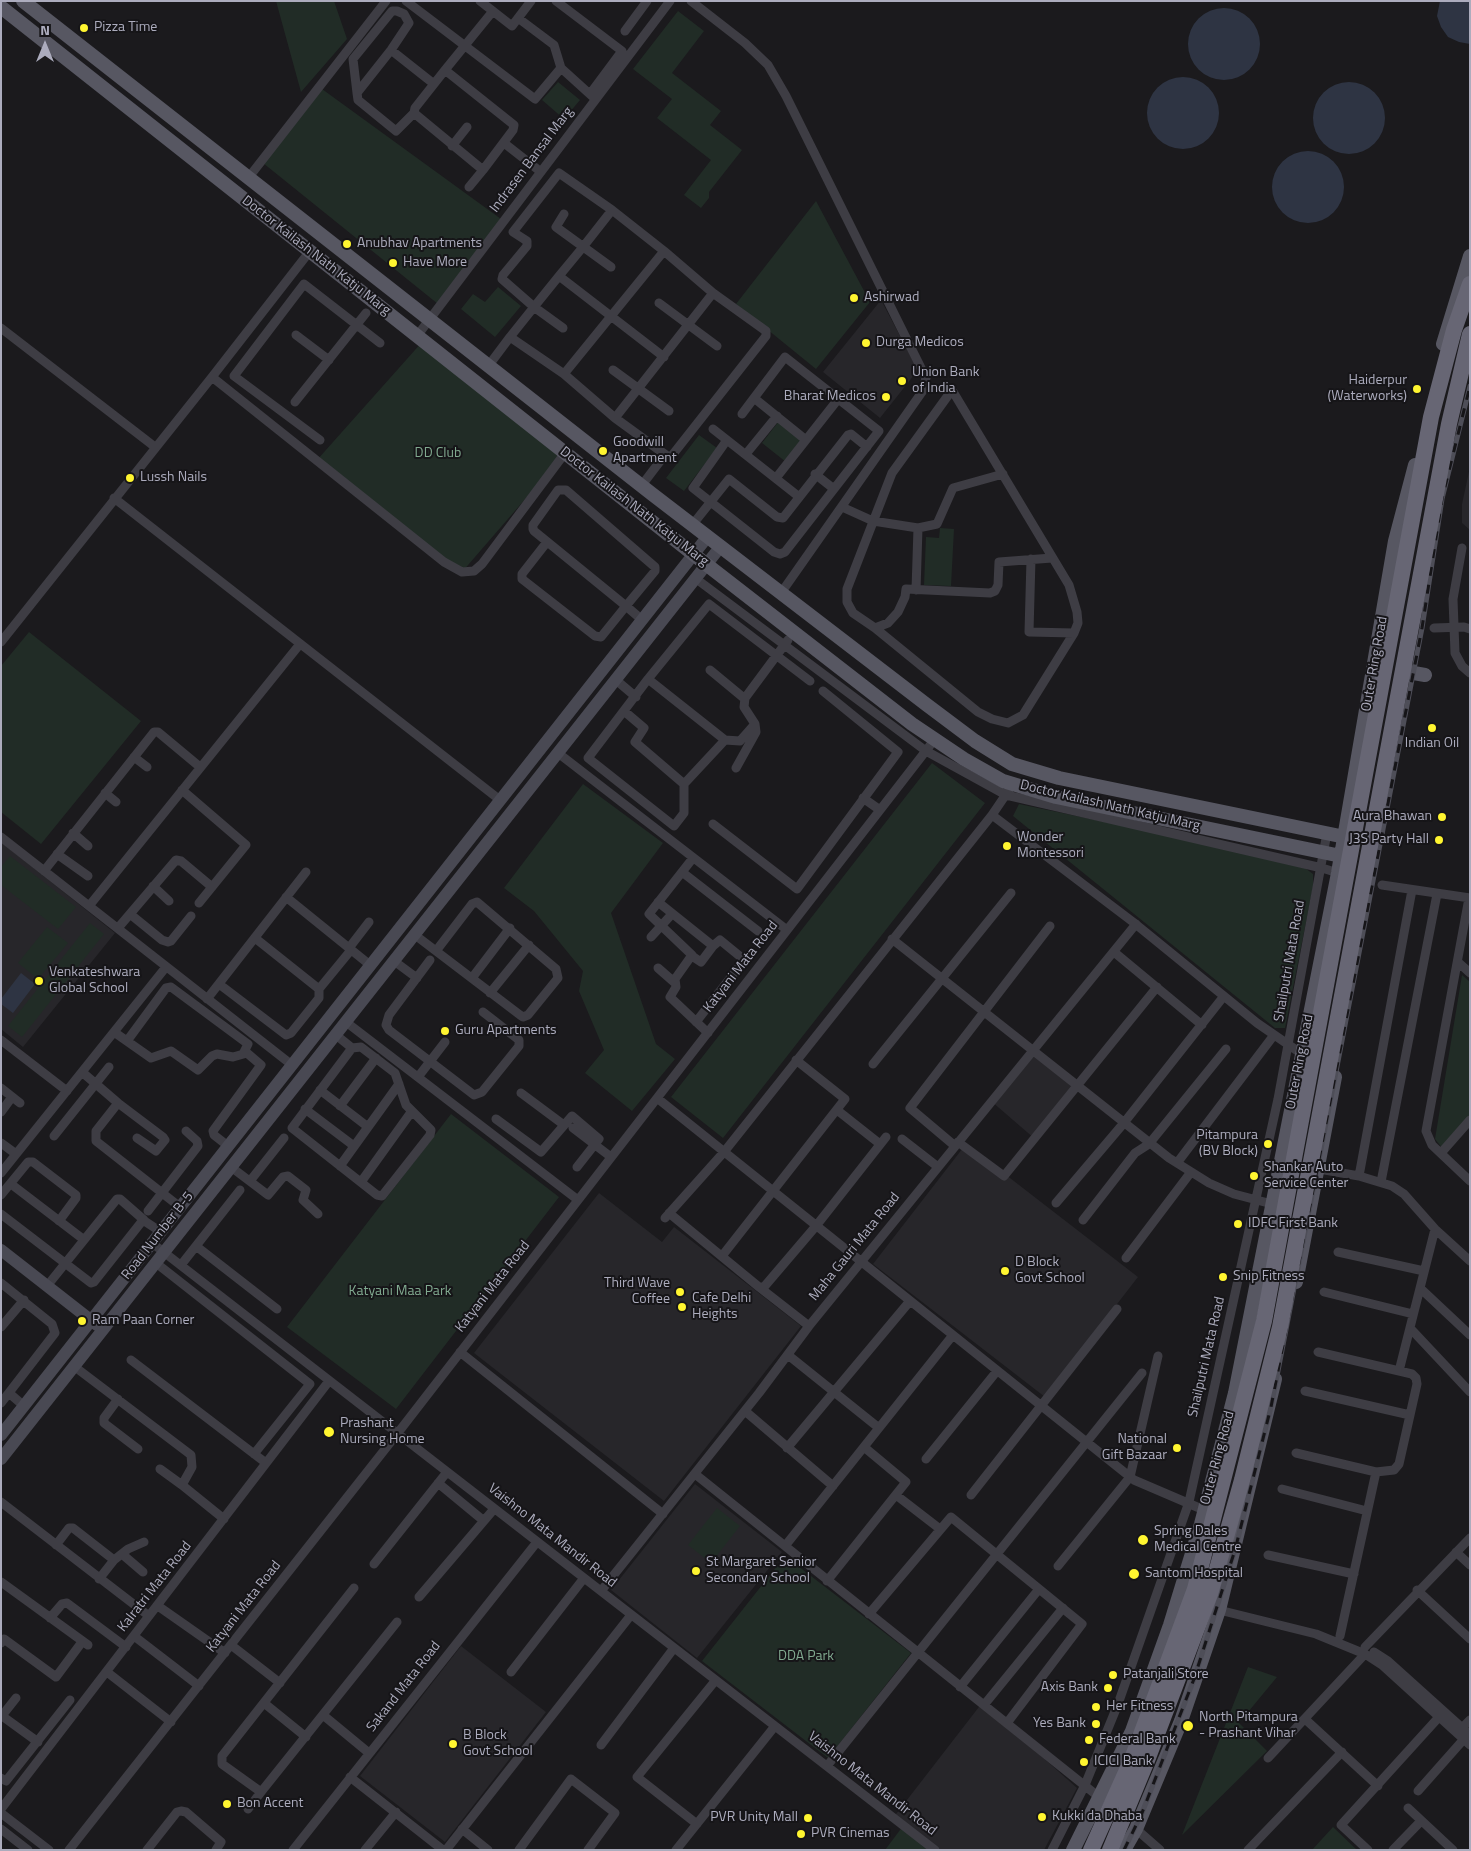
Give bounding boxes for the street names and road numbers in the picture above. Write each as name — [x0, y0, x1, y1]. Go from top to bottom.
street label: Indrasen Bansal Marg — [487, 104, 577, 216]
street label: Doctor Kailash Nath Katju Marg — [238, 193, 394, 319]
street label: Doctor Kailash Nath Katju Marg — [556, 444, 712, 570]
street label: Outer Ring Road — [1358, 615, 1392, 713]
street label: Doctor Kailash Nath Katju Marg — [1018, 777, 1202, 835]
street label: Shailputri Mata Road — [1271, 899, 1309, 1023]
street label: Katyani Mata Road — [700, 918, 782, 1016]
street label: Outer Ring Road — [1283, 1013, 1317, 1111]
street label: Road Number B-5 — [118, 1189, 198, 1283]
street label: Maha Gauri Mata Road — [806, 1189, 904, 1305]
street label: Katyani Mata Road — [452, 1238, 534, 1336]
street label: Shailputri Mata Road — [1185, 1295, 1229, 1419]
street label: Outer Ring Road — [1197, 1409, 1239, 1507]
street label: Vaishno Mata Mandir Road — [484, 1481, 620, 1591]
street label: Kalratri Mata Road — [114, 1538, 196, 1636]
street label: Katyani Mata Road — [203, 1558, 285, 1656]
street label: Sakand Mata Road — [363, 1638, 445, 1736]
street label: Vaishno Mata Mandir Road — [804, 1729, 940, 1839]

